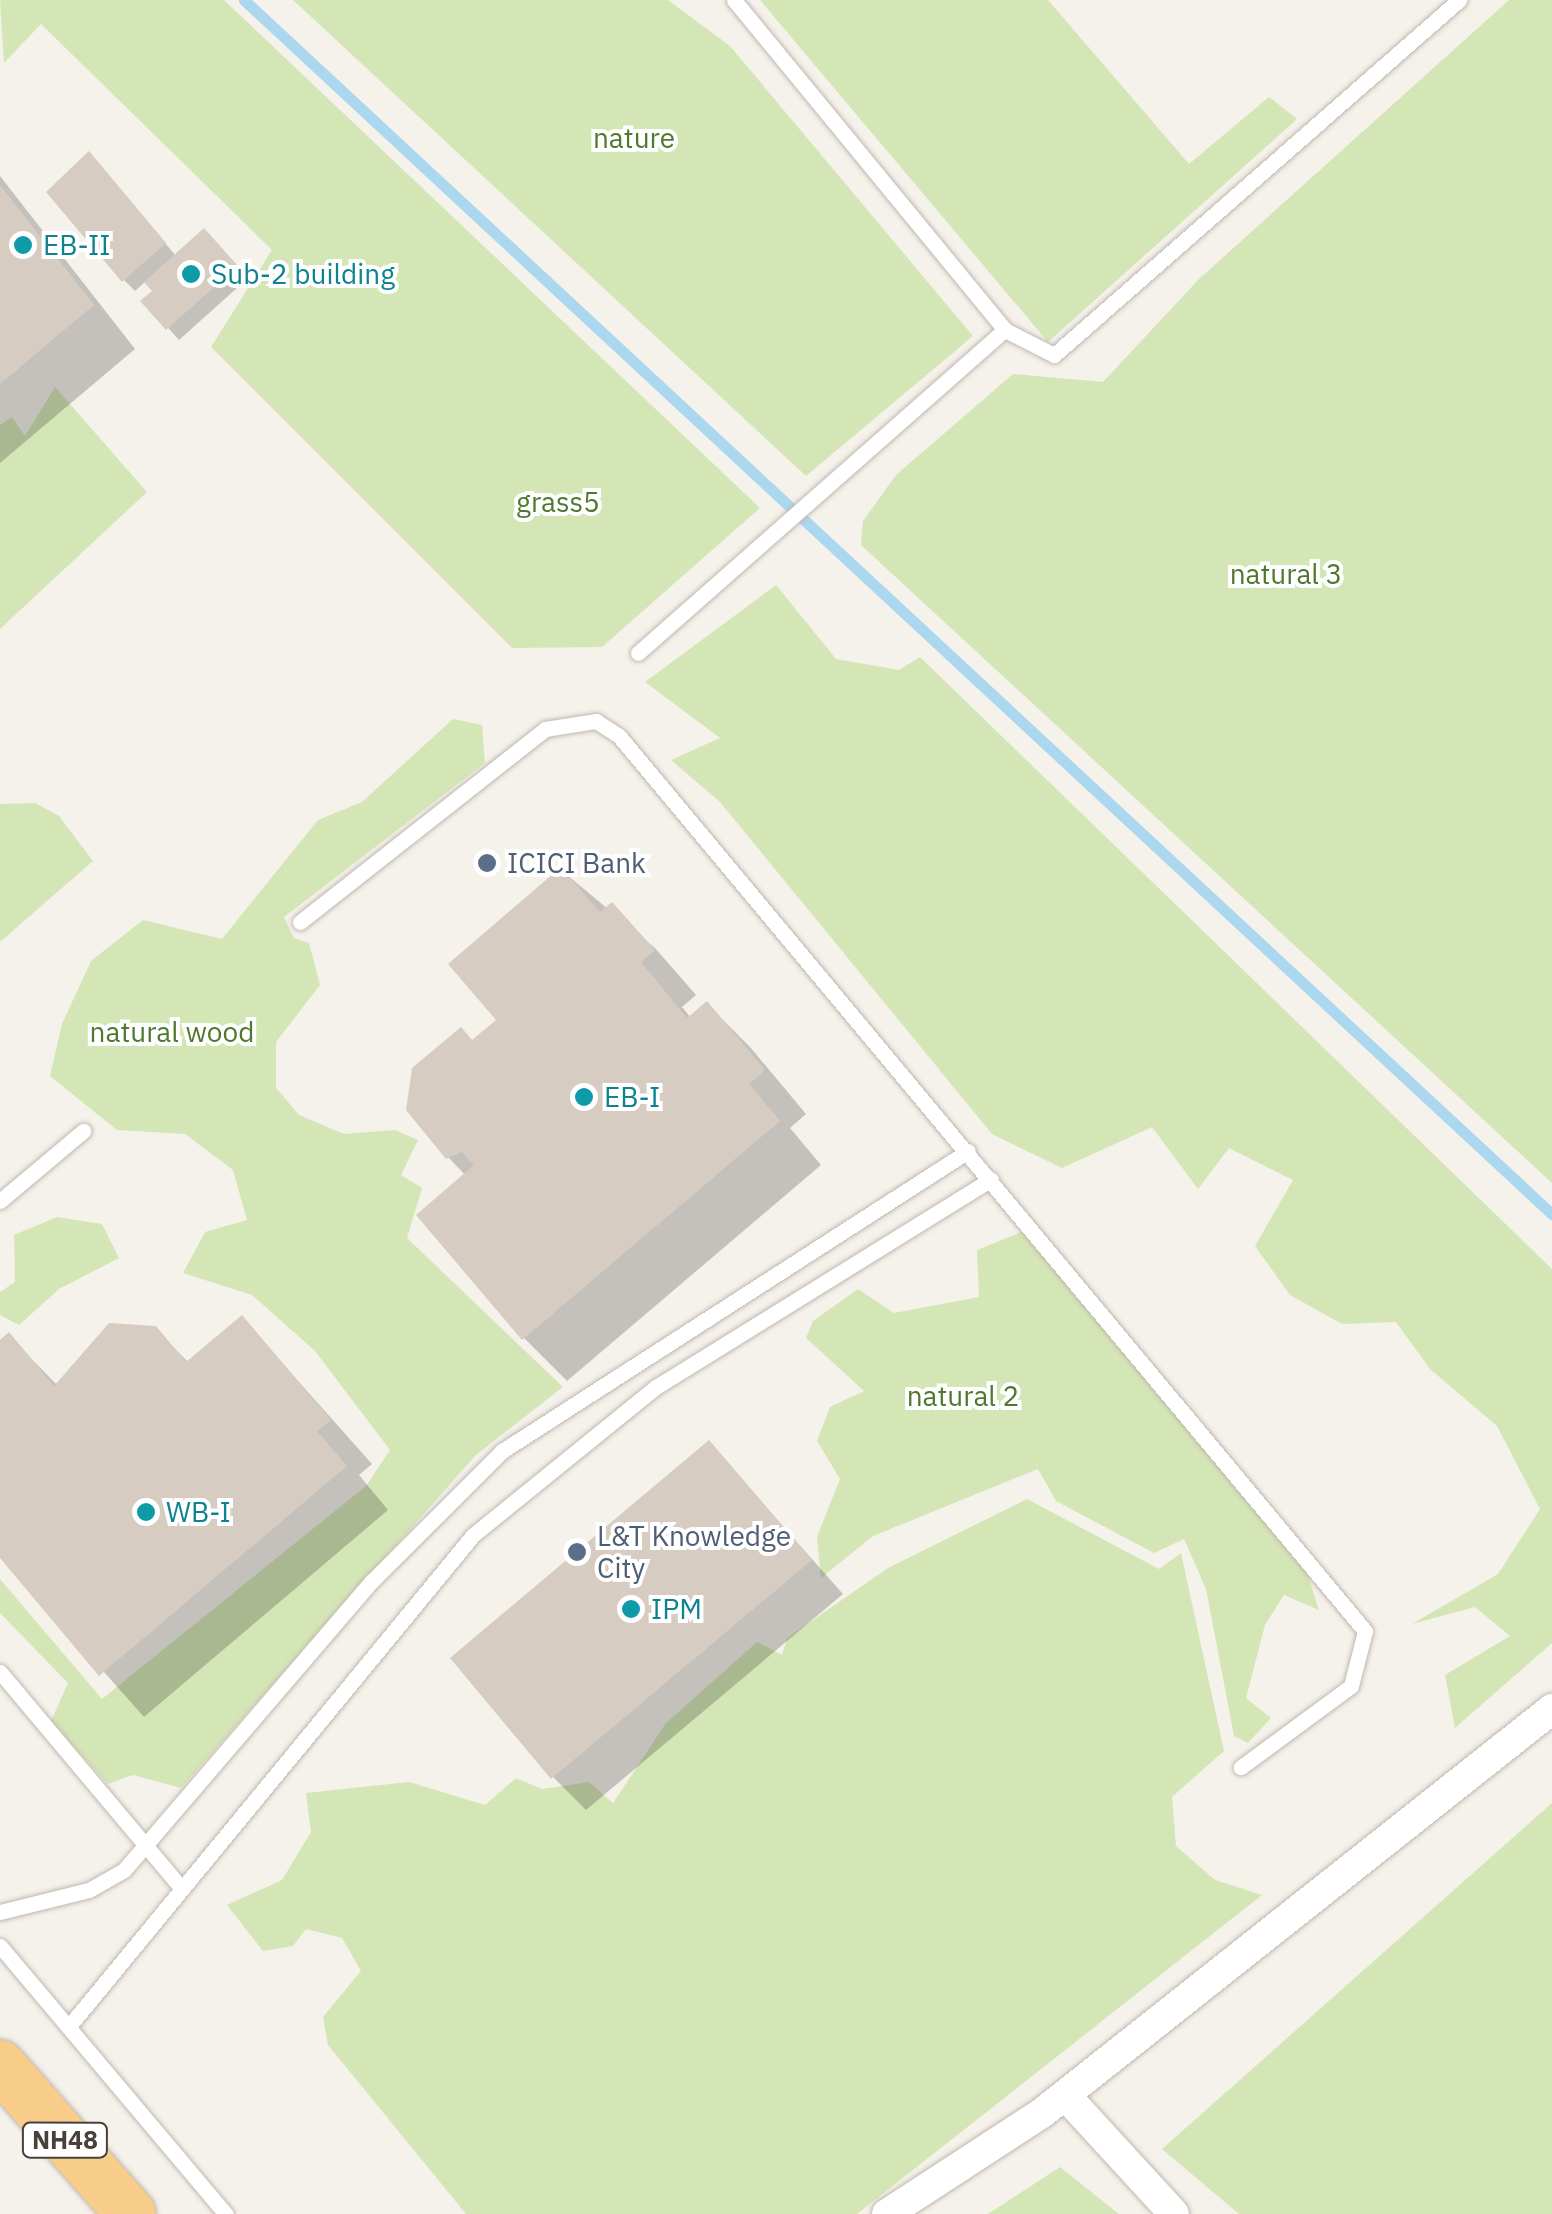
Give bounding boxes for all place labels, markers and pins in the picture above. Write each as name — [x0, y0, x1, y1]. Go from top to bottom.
place label: EB-II — [43, 228, 110, 262]
marker: EB-II — [12, 234, 34, 256]
place label: Sub-2 building — [211, 257, 395, 291]
marker: Sub-2 building — [180, 263, 202, 285]
place label: ICICI Bank — [507, 846, 646, 880]
marker: ICICI Bank — [476, 852, 498, 874]
place label: EB-I — [604, 1080, 660, 1114]
marker: EB-I — [573, 1086, 595, 1108]
place label: WB-I — [166, 1495, 231, 1529]
marker: WB-I — [135, 1501, 157, 1523]
place label: L&T Knowledge City — [597, 1519, 791, 1585]
marker: L&T Knowledge City — [566, 1541, 588, 1563]
place label: IPM — [651, 1592, 702, 1626]
marker: IPM — [620, 1598, 642, 1620]

